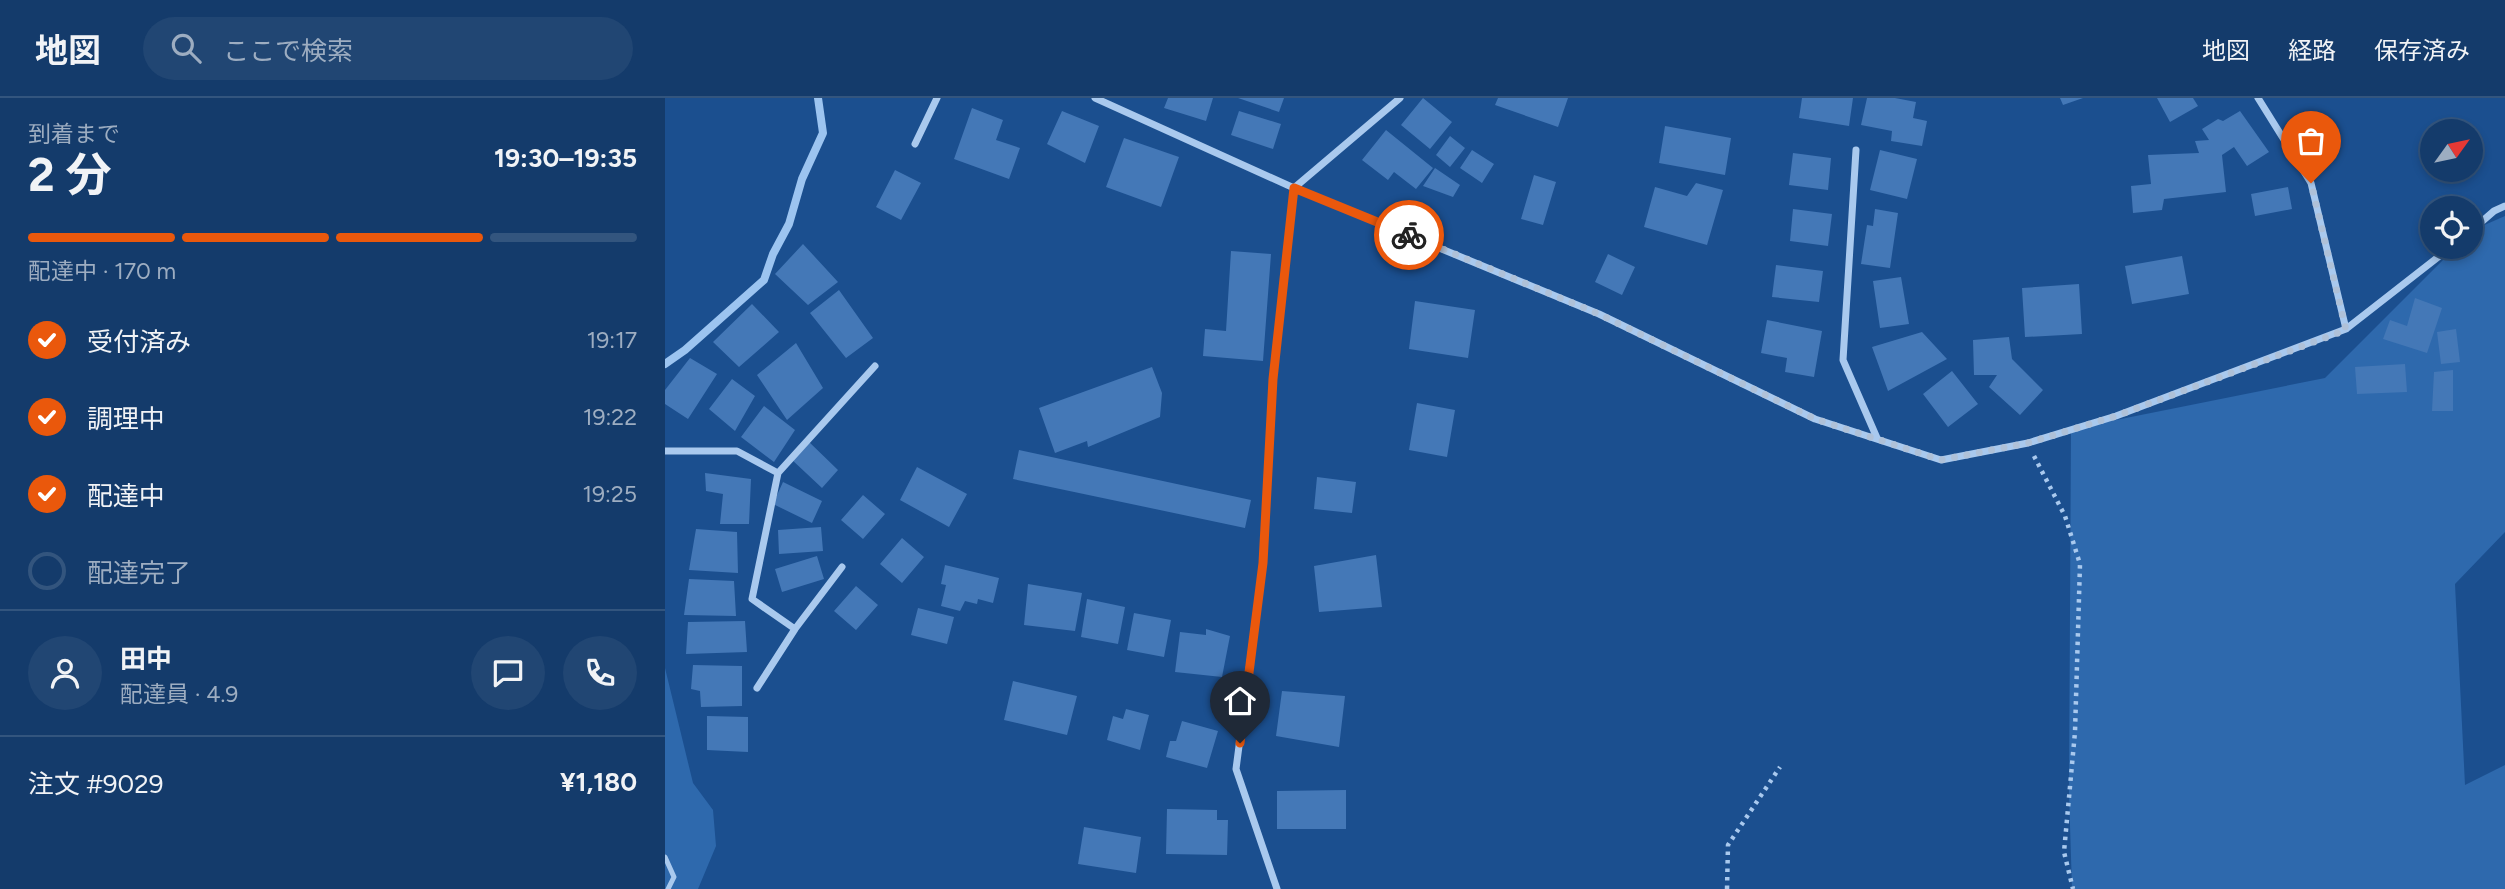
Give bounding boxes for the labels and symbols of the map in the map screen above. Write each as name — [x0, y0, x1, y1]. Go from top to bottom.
pin — [2281, 111, 2341, 183]
north arrow — [2420, 119, 2483, 182]
courier — [1374, 200, 1444, 270]
pin — [1210, 671, 1270, 743]

